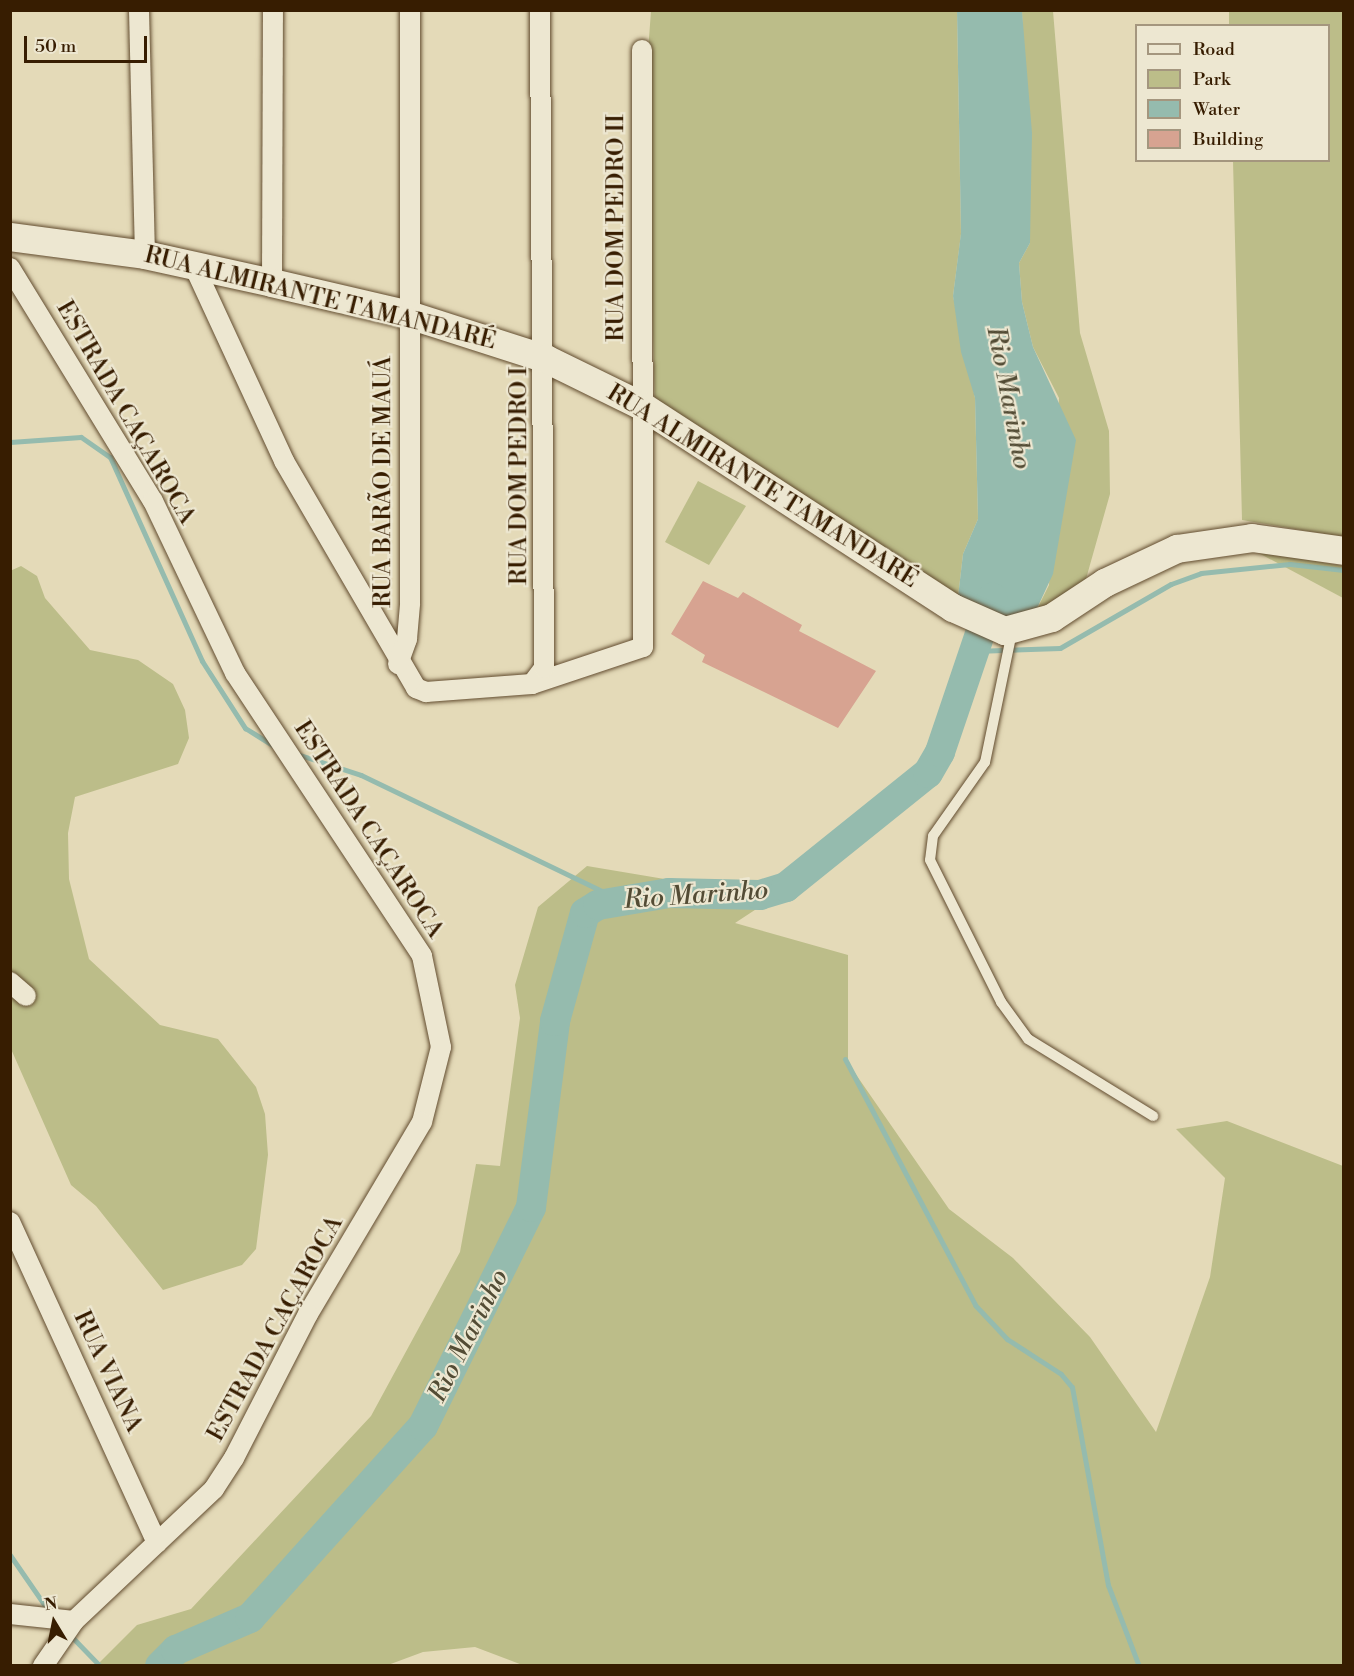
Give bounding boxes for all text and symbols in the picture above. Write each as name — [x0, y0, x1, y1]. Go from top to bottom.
scale bar — [27, 24, 150, 62]
legend — [1135, 24, 1330, 162]
text: 50 m — [35, 35, 76, 58]
text: Road — [1193, 38, 1235, 61]
text: Park — [1193, 68, 1230, 91]
text: Water — [1193, 98, 1240, 121]
street label: RUA DOM PEDRO II — [603, 114, 631, 342]
text: Building — [1193, 128, 1263, 151]
street label: RUA ALMIRANTE TAMANDARÉ — [141, 241, 499, 357]
street label: ESTRADA CAÇAROCA — [49, 296, 201, 530]
water label: Rio Marinho — [979, 324, 1037, 472]
street label: RUA BARÃO DE MAUÁ — [370, 356, 398, 608]
street label: RUA DOM PEDRO I — [506, 367, 534, 585]
street label: RUA ALMIRANTE TAMANDARÉ — [601, 379, 923, 595]
street label: ESTRADA CAÇAROCA — [287, 716, 449, 944]
water label: Rio Marinho — [623, 875, 769, 917]
street label: ESTRADA CAÇAROCA — [202, 1211, 350, 1447]
water label: Rio Marinho — [422, 1264, 516, 1408]
street label: RUA VIANA — [66, 1306, 148, 1438]
north arrow — [24, 1592, 84, 1652]
text: N — [43, 1593, 59, 1615]

